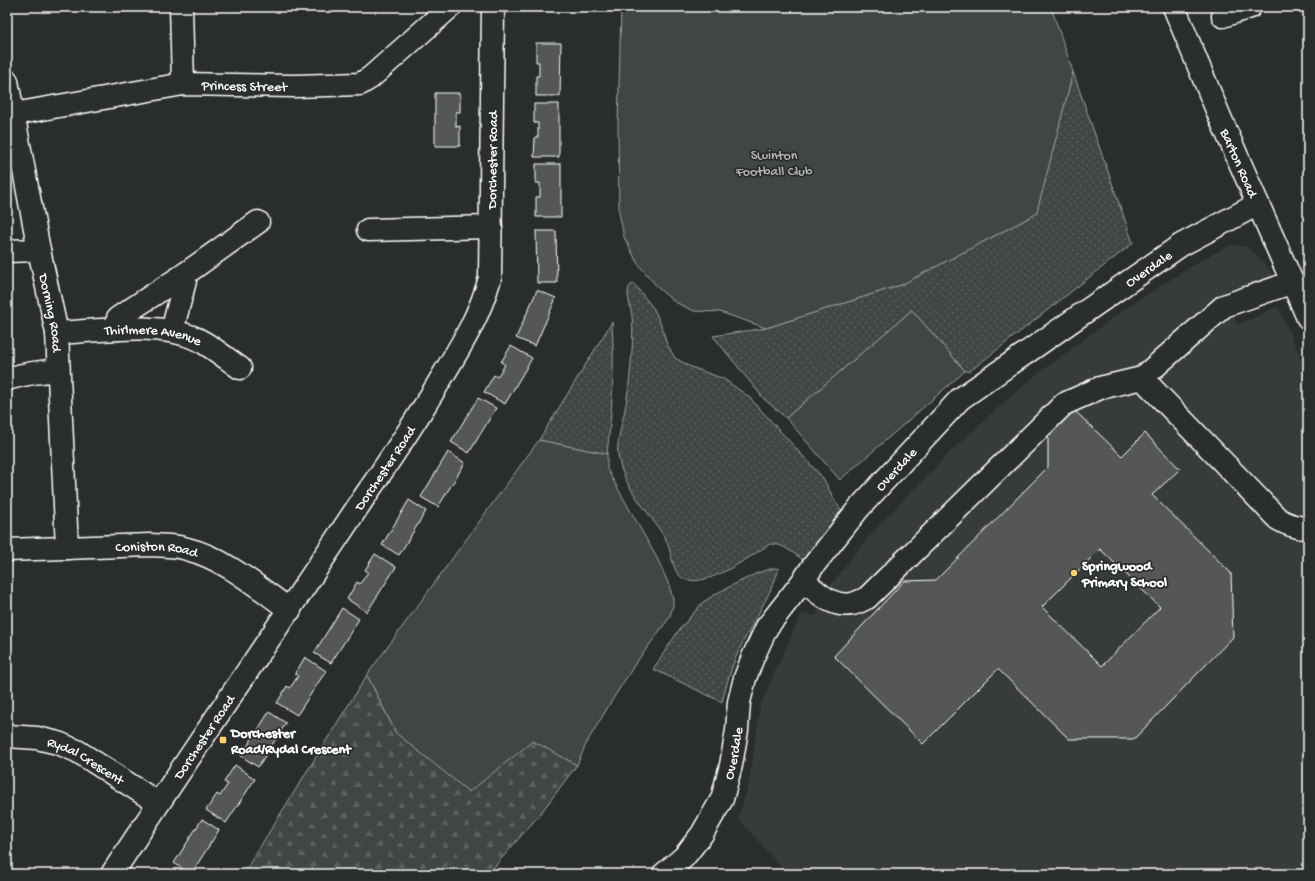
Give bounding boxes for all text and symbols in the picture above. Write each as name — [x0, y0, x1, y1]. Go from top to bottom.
street label: Princess Street — [200, 78, 288, 97]
street label: Dorchester Road — [485, 109, 503, 210]
street label: Barton Road — [1215, 126, 1261, 202]
park label: Swinton Football Club — [735, 148, 813, 181]
street label: Overdale — [1123, 247, 1177, 292]
street label: Dorning Road — [33, 271, 64, 354]
street label: Thirlmere Avenue — [103, 322, 205, 351]
street label: Dorchester Road — [351, 422, 421, 515]
street label: Overdale — [873, 444, 922, 496]
street label: Coniston Road — [115, 539, 201, 563]
place label: Springwood Primary School — [1081, 559, 1167, 592]
marker: Springwood Primary School — [1069, 568, 1079, 578]
street label: Dorchester Road — [171, 691, 241, 784]
street label: Overdale — [721, 725, 748, 782]
place label: Dorchester Road/Rydal Crescent — [229, 726, 352, 759]
street label: Rydal Crescent — [45, 735, 127, 791]
marker: Dorchester Road/Rydal Crescent — [218, 735, 228, 745]

